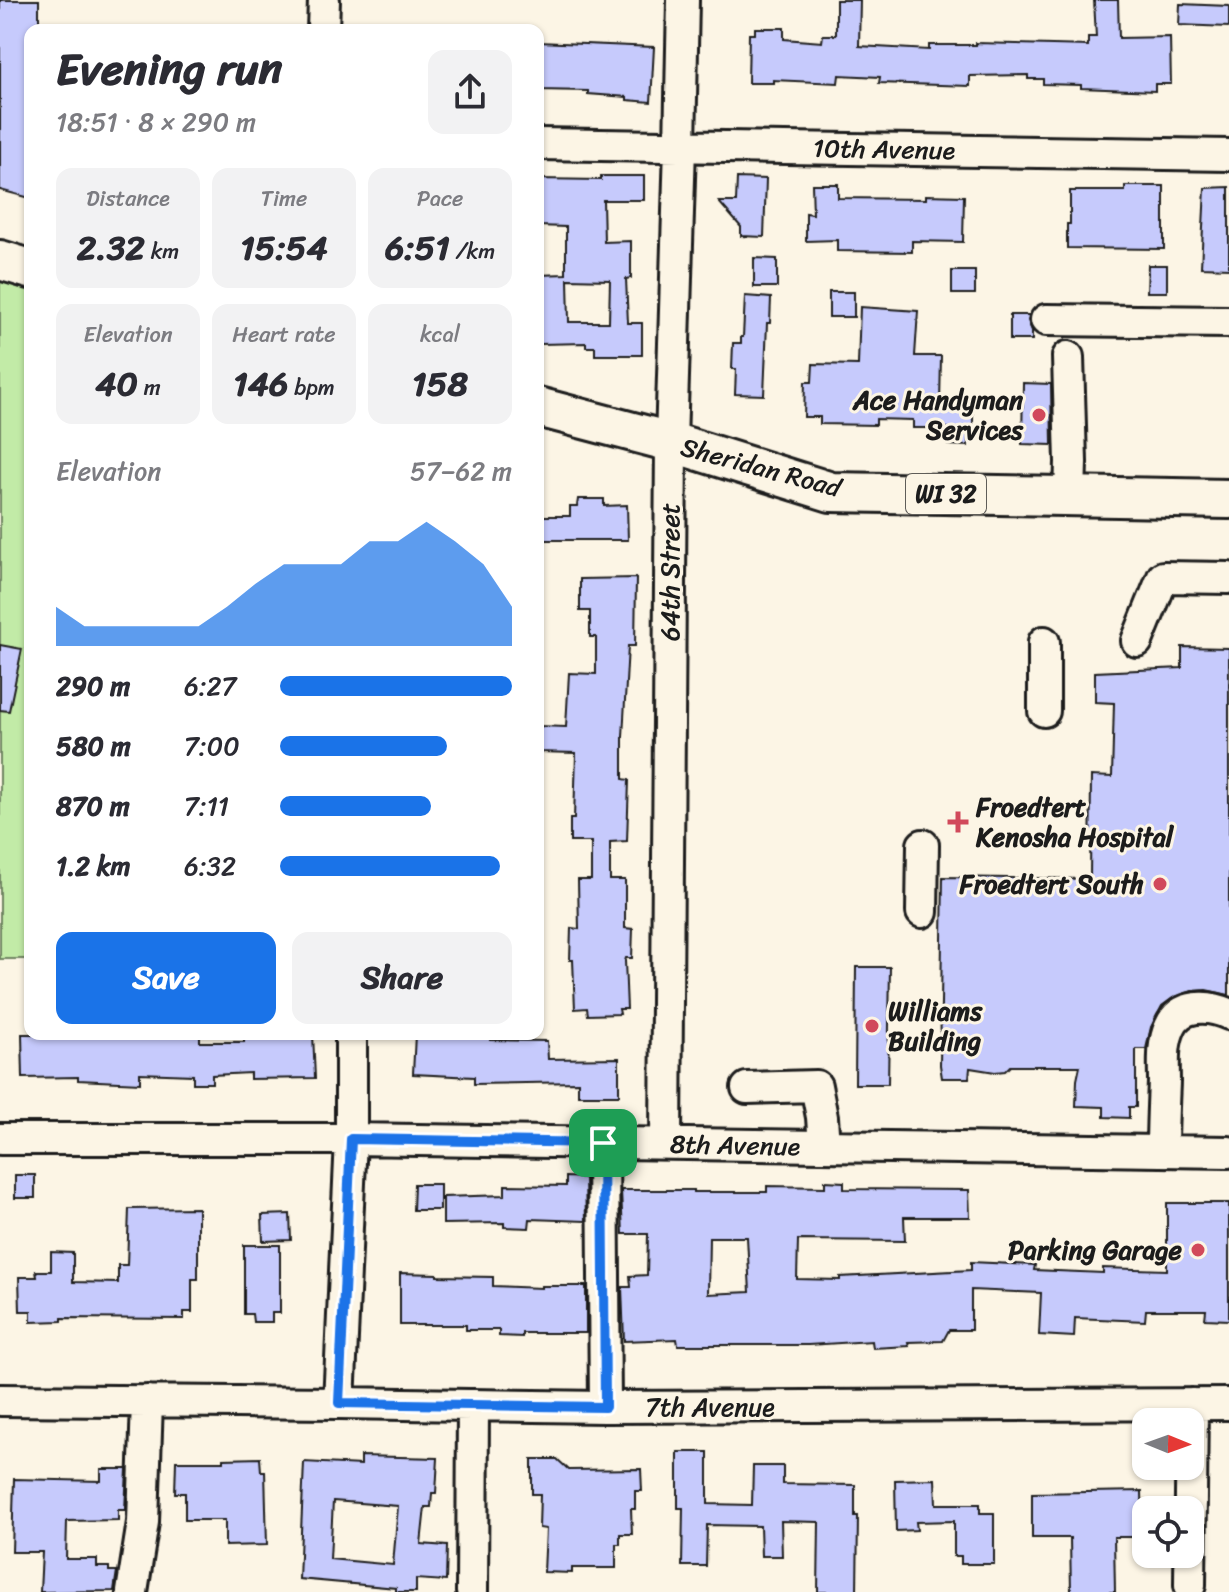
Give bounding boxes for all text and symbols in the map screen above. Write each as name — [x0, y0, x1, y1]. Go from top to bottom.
text: Evening run — [56, 30, 282, 108]
button: share — [428, 50, 512, 134]
text: 18:51 · 8 × 290 m — [56, 99, 256, 145]
street label: 10th Avenue — [812, 125, 956, 173]
text: Distance — [86, 179, 170, 218]
text: Time — [261, 179, 307, 218]
text: Pace — [417, 179, 463, 218]
text: 2.32 — [77, 218, 145, 278]
text: 15:54 — [240, 218, 328, 278]
text: 6:51 — [385, 218, 450, 278]
text: km — [145, 232, 179, 271]
text: /km — [450, 232, 495, 271]
text: Elevation — [83, 315, 173, 354]
text: Heart rate — [232, 315, 336, 354]
text: kcal — [420, 315, 460, 354]
text: 40 — [95, 354, 138, 414]
text: 146 — [233, 354, 288, 414]
text: 158 — [412, 354, 468, 414]
text: m — [138, 368, 161, 407]
text: bpm — [288, 368, 335, 407]
place label: Ace Handyman Services — [852, 377, 1024, 453]
marker: Ace Handyman Services — [1030, 406, 1048, 424]
street label: Sheridan Road — [676, 424, 849, 511]
text: Elevation — [56, 448, 161, 494]
text: 57–62 m — [410, 448, 512, 494]
road number: WI 32 — [906, 474, 986, 514]
street label: 64th Street — [647, 503, 693, 641]
text: 290 m — [56, 663, 130, 709]
text: 6:27 — [184, 663, 236, 709]
text: 580 m — [56, 723, 131, 769]
text: 7:00 — [184, 723, 240, 769]
text: 870 m — [56, 783, 130, 829]
text: 7:11 — [184, 783, 229, 829]
place label: Froedtert Kenosha Hospital — [975, 784, 1175, 860]
marker: Froedtert Kenosha Hospital — [947, 811, 969, 833]
text: 1.2 km — [56, 843, 131, 889]
text: 6:32 — [184, 843, 236, 889]
place label: Froedtert South — [959, 861, 1144, 907]
marker: Froedtert South — [1151, 875, 1169, 893]
button: Save — [56, 932, 276, 1024]
button: Share — [292, 932, 512, 1024]
place label: Williams Building — [888, 988, 983, 1064]
marker: Williams Building — [863, 1017, 881, 1035]
pin — [569, 1109, 637, 1177]
icon: arrive — [581, 1121, 625, 1165]
street label: 8th Avenue — [669, 1121, 801, 1169]
place label: Parking Garage — [1008, 1227, 1183, 1273]
marker: Parking Garage — [1189, 1241, 1207, 1259]
street label: 7th Avenue — [645, 1384, 775, 1430]
north arrow — [1132, 1408, 1204, 1480]
map controls — [1132, 1408, 1204, 1568]
button: locate — [1132, 1496, 1204, 1568]

